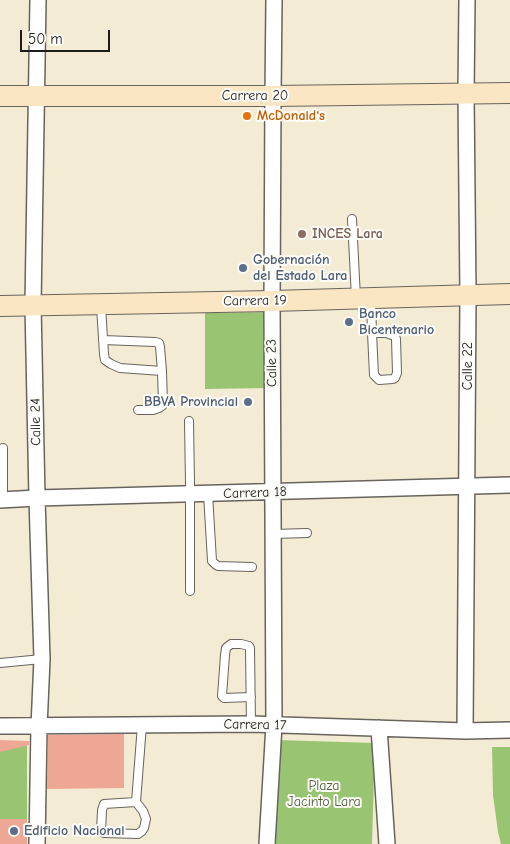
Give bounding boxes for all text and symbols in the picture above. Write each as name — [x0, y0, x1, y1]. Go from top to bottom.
scale bar — [22, 20, 112, 52]
text: 50 m — [28, 30, 63, 48]
street label: Carrera 20 — [222, 88, 288, 104]
place label: McDonald's — [257, 108, 325, 124]
marker: McDonald's — [241, 110, 253, 122]
place label: INCES Lara — [312, 226, 383, 242]
marker: INCES Lara — [296, 228, 308, 240]
place label: Gobernación del Estado Lara — [253, 252, 347, 284]
marker: Gobernación del Estado Lara — [237, 262, 249, 274]
street label: Carrera 19 — [223, 292, 287, 310]
place label: Banco Bicentenario — [359, 306, 434, 338]
marker: Banco Bicentenario — [343, 316, 355, 328]
street label: Calle 23 — [263, 339, 281, 387]
street label: Calle 22 — [460, 342, 476, 390]
place label: BBVA Provincial — [144, 394, 238, 410]
marker: BBVA Provincial — [242, 396, 254, 408]
street label: Calle 24 — [27, 398, 45, 446]
street label: Carrera 18 — [223, 483, 287, 503]
street label: Carrera 17 — [223, 716, 287, 734]
park label: Plaza Jacinto Lara — [287, 778, 361, 810]
place label: Edificio Nacional — [24, 823, 125, 839]
marker: Edificio Nacional — [8, 825, 20, 837]

